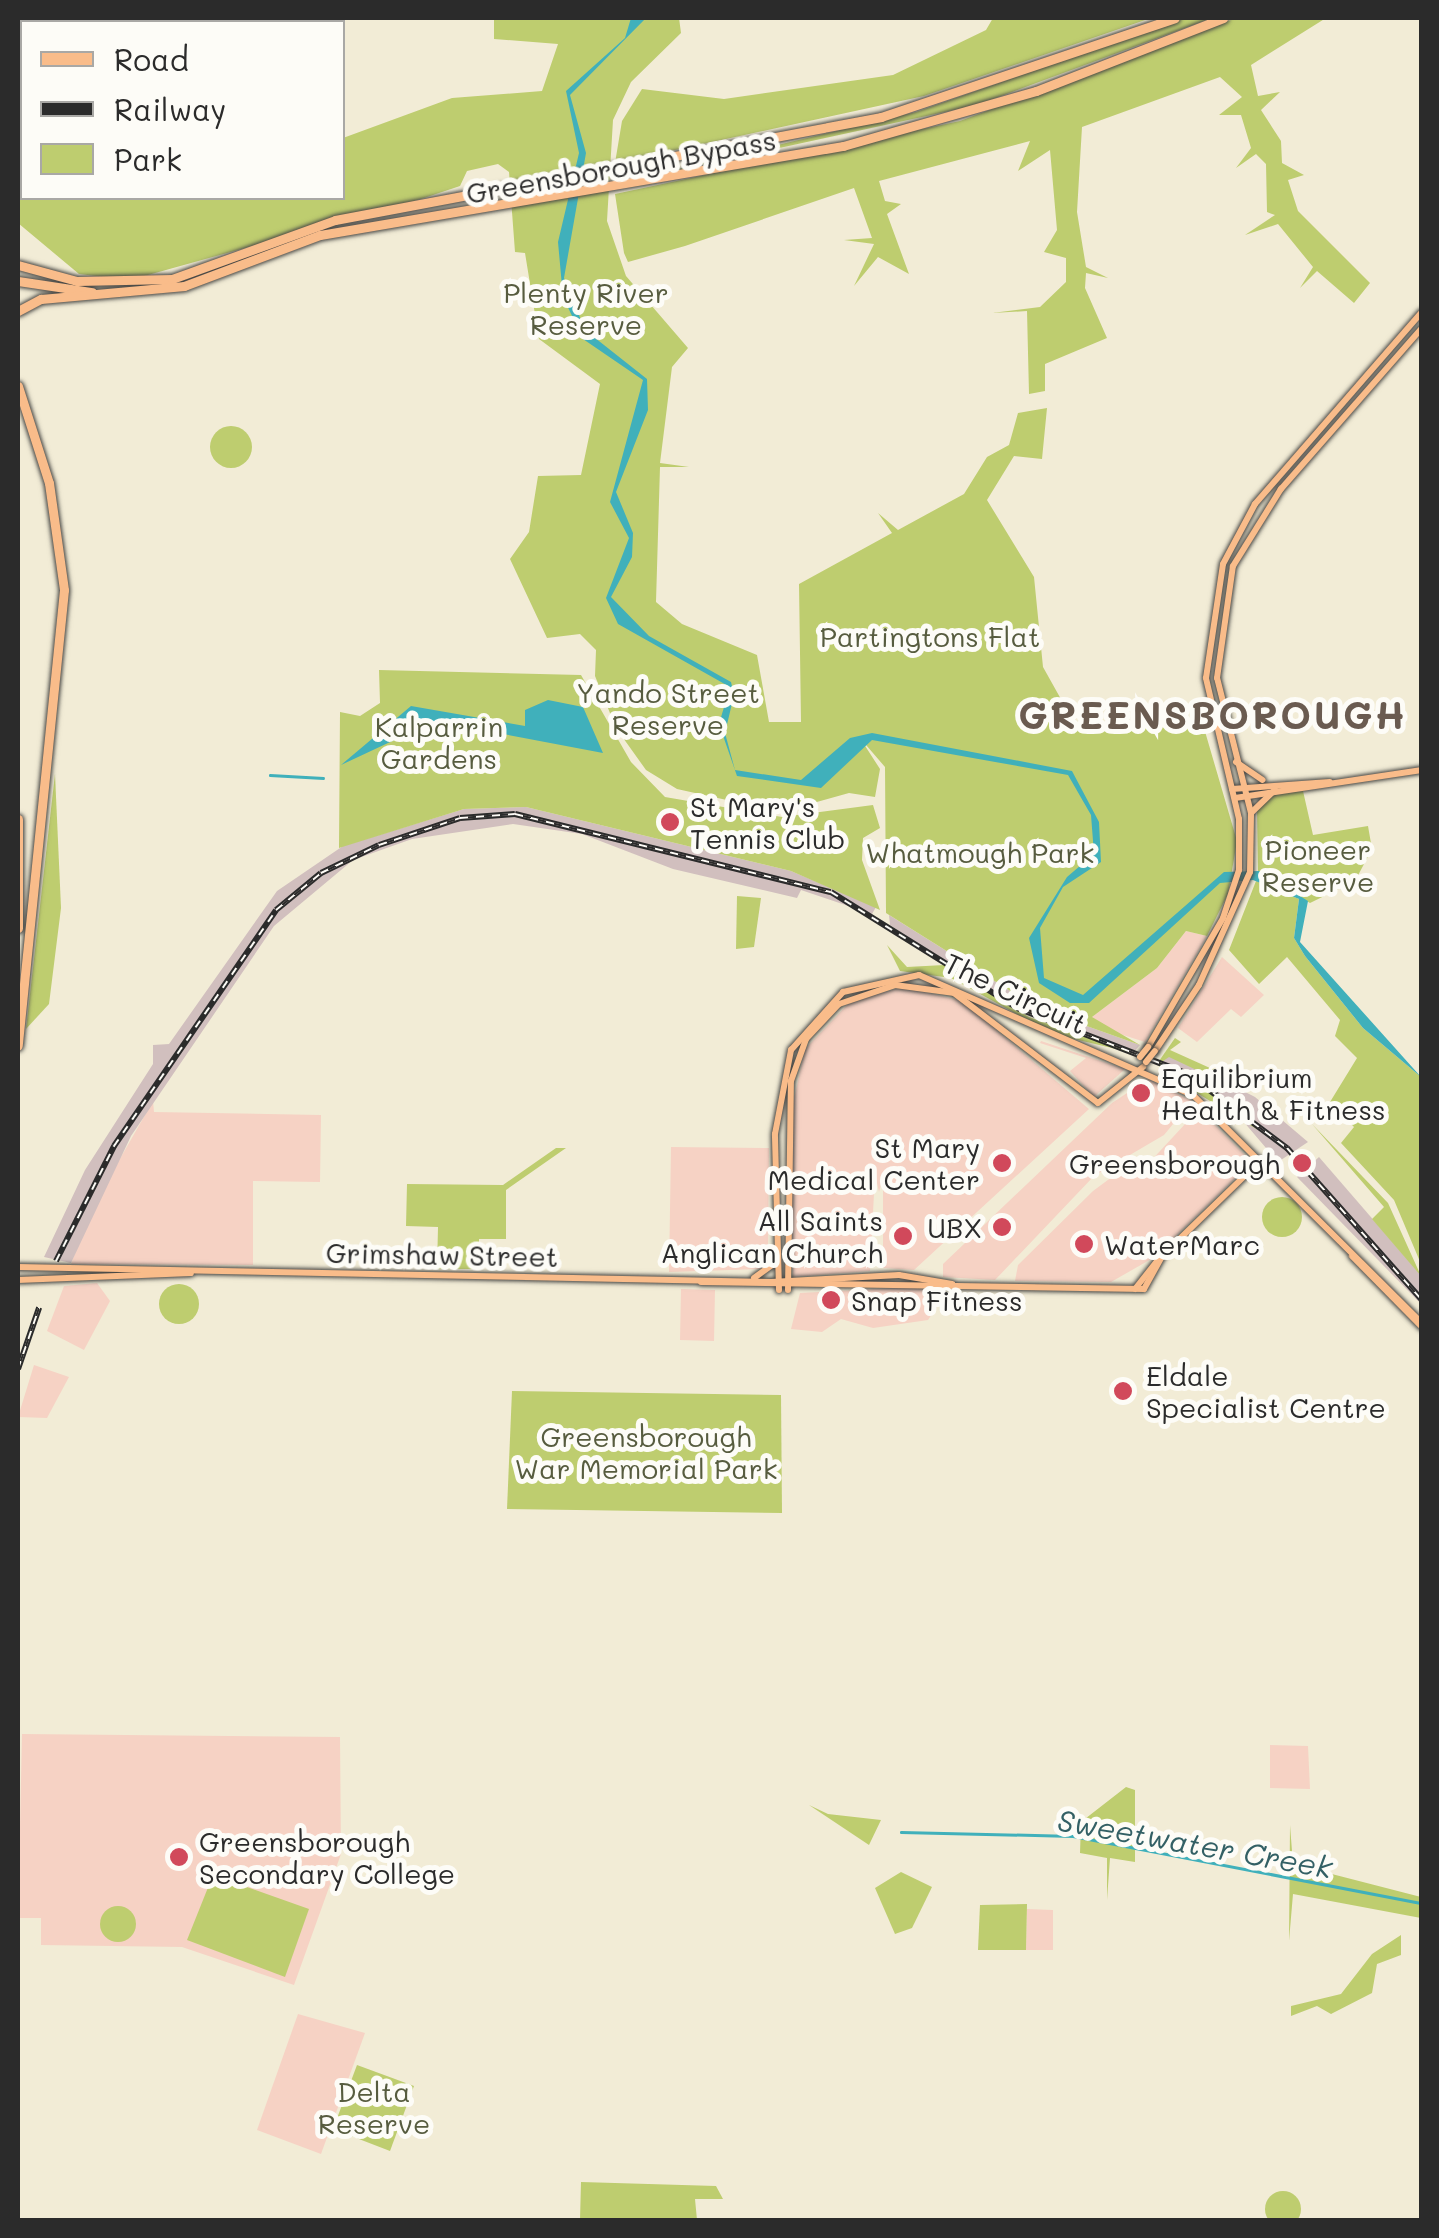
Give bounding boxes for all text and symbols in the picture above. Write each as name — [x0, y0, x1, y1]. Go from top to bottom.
legend — [20, 20, 345, 200]
text: Road — [114, 39, 189, 79]
text: Railway — [114, 89, 226, 129]
street label: Greensborough Bypass — [463, 122, 779, 210]
text: Park — [114, 139, 182, 179]
park label: Plenty River Reserve — [503, 275, 669, 341]
park label: Partingtons Flat — [820, 619, 1040, 653]
park label: Yando Street Reserve — [576, 675, 760, 741]
district label: GREENSBOROUGH — [1018, 692, 1408, 738]
park label: Kalparrin Gardens — [375, 709, 503, 775]
place label: St Mary's Tennis Club — [690, 789, 845, 855]
marker: St Mary's Tennis Club — [659, 811, 681, 833]
park label: Pioneer Reserve — [1262, 832, 1374, 898]
park label: Whatmough Park — [866, 835, 1094, 869]
street label: The Circuit — [940, 945, 1092, 1041]
place label: Equilibrium Health & Fitness — [1161, 1060, 1386, 1126]
marker: Equilibrium Health & Fitness — [1130, 1082, 1152, 1104]
place label: St Mary Medical Center — [768, 1130, 980, 1196]
place label: Greensborough — [1069, 1146, 1280, 1180]
marker: St Mary Medical Center — [989, 1150, 1015, 1176]
marker: Greensborough — [1289, 1150, 1315, 1176]
place label: All Saints Anglican Church — [660, 1203, 883, 1269]
place label: UBX — [927, 1210, 982, 1244]
marker: UBX — [991, 1216, 1013, 1238]
marker: All Saints Anglican Church — [892, 1225, 914, 1247]
place label: WaterMarc — [1104, 1227, 1260, 1261]
marker: WaterMarc — [1073, 1233, 1095, 1255]
street label: Grimshaw Street — [326, 1235, 558, 1273]
place label: Snap Fitness — [851, 1283, 1023, 1317]
marker: Snap Fitness — [820, 1289, 842, 1311]
place label: Eldale Specialist Centre — [1146, 1358, 1386, 1424]
marker: Eldale Specialist Centre — [1110, 1378, 1136, 1404]
park label: Greensborough War Memorial Park — [514, 1419, 778, 1485]
water label: Sweetwater Creek — [1055, 1801, 1335, 1885]
place label: Greensborough Secondary College — [199, 1824, 455, 1890]
marker: Greensborough Secondary College — [168, 1846, 190, 1868]
park label: Delta Reserve — [318, 2074, 430, 2140]

